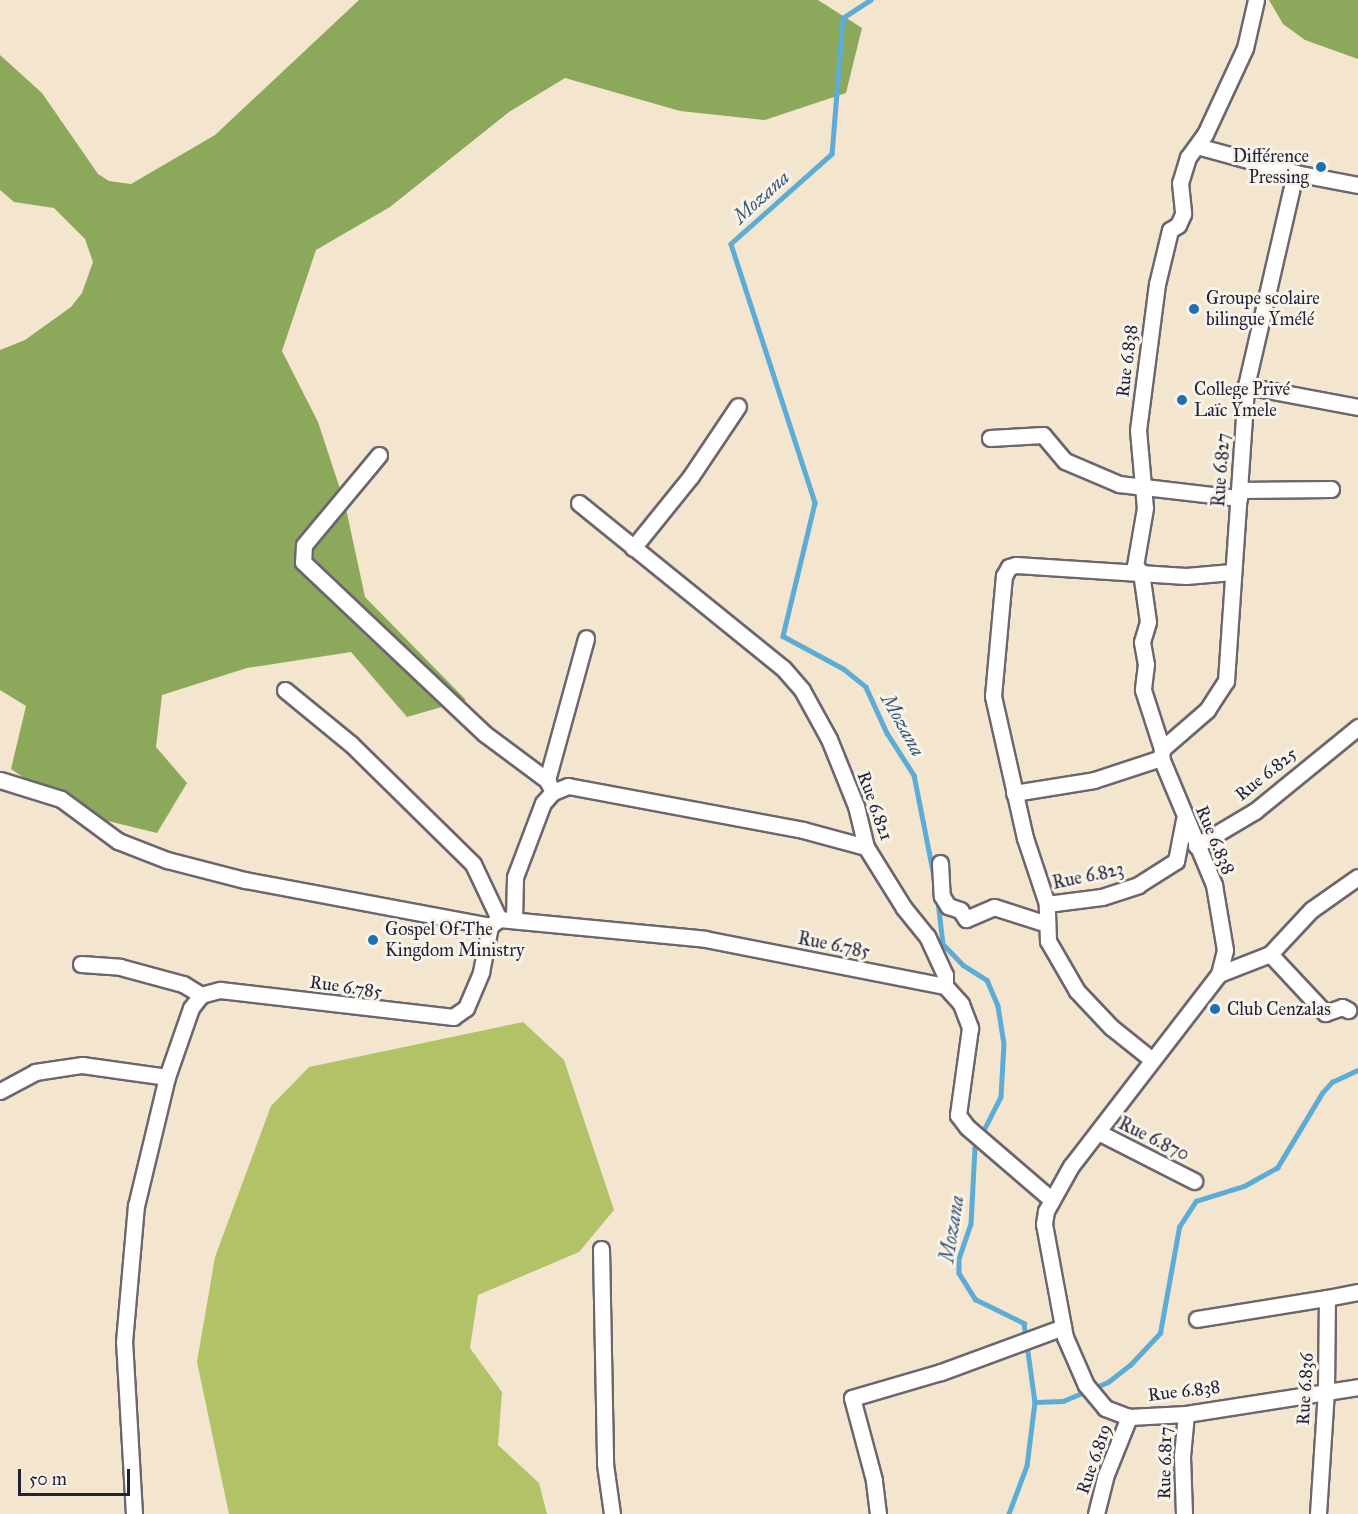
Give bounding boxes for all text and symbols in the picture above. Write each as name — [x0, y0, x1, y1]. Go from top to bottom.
place label: Différence Pressing — [1233, 146, 1309, 188]
marker: Différence Pressing — [1314, 160, 1328, 174]
water label: Mozana — [728, 165, 794, 229]
place label: Groupe scolaire bilingue Ymélé — [1206, 288, 1320, 330]
marker: Groupe scolaire bilingue Ymélé — [1187, 302, 1201, 316]
street label: Rue 6.838 — [1112, 324, 1142, 398]
place label: College Privé Laïc Ymele — [1194, 379, 1290, 422]
marker: College Privé Laïc Ymele — [1175, 393, 1189, 407]
street label: Rue 6.827 — [1208, 432, 1234, 508]
water label: Mozana — [876, 690, 930, 760]
street label: Rue 6.825 — [1231, 743, 1301, 805]
street label: Rue 6.821 — [853, 768, 897, 844]
street label: Rue 6.838 — [1191, 802, 1239, 878]
street label: Rue 6.823 — [1050, 858, 1126, 894]
place label: Gospel Of The Kingdom Ministry — [385, 919, 524, 962]
street label: Rue 6.785 — [796, 927, 872, 963]
marker: Gospel Of The Kingdom Ministry — [366, 933, 380, 947]
street label: Rue 6.785 — [308, 971, 384, 1003]
place label: Club Cenzalas — [1227, 998, 1331, 1020]
marker: Club Cenzalas — [1208, 1002, 1222, 1016]
street label: Rue 6.870 — [1115, 1113, 1193, 1165]
water label: Mozana — [935, 1194, 969, 1264]
street label: Rue 6.836 — [1292, 1352, 1318, 1426]
street label: Rue 6.838 — [1147, 1376, 1221, 1406]
street label: Rue 6.819 — [1072, 1421, 1116, 1497]
street label: Rue 6.817 — [1154, 1426, 1176, 1500]
scale bar — [21, 1457, 134, 1495]
text: 50 m — [29, 1468, 67, 1490]

